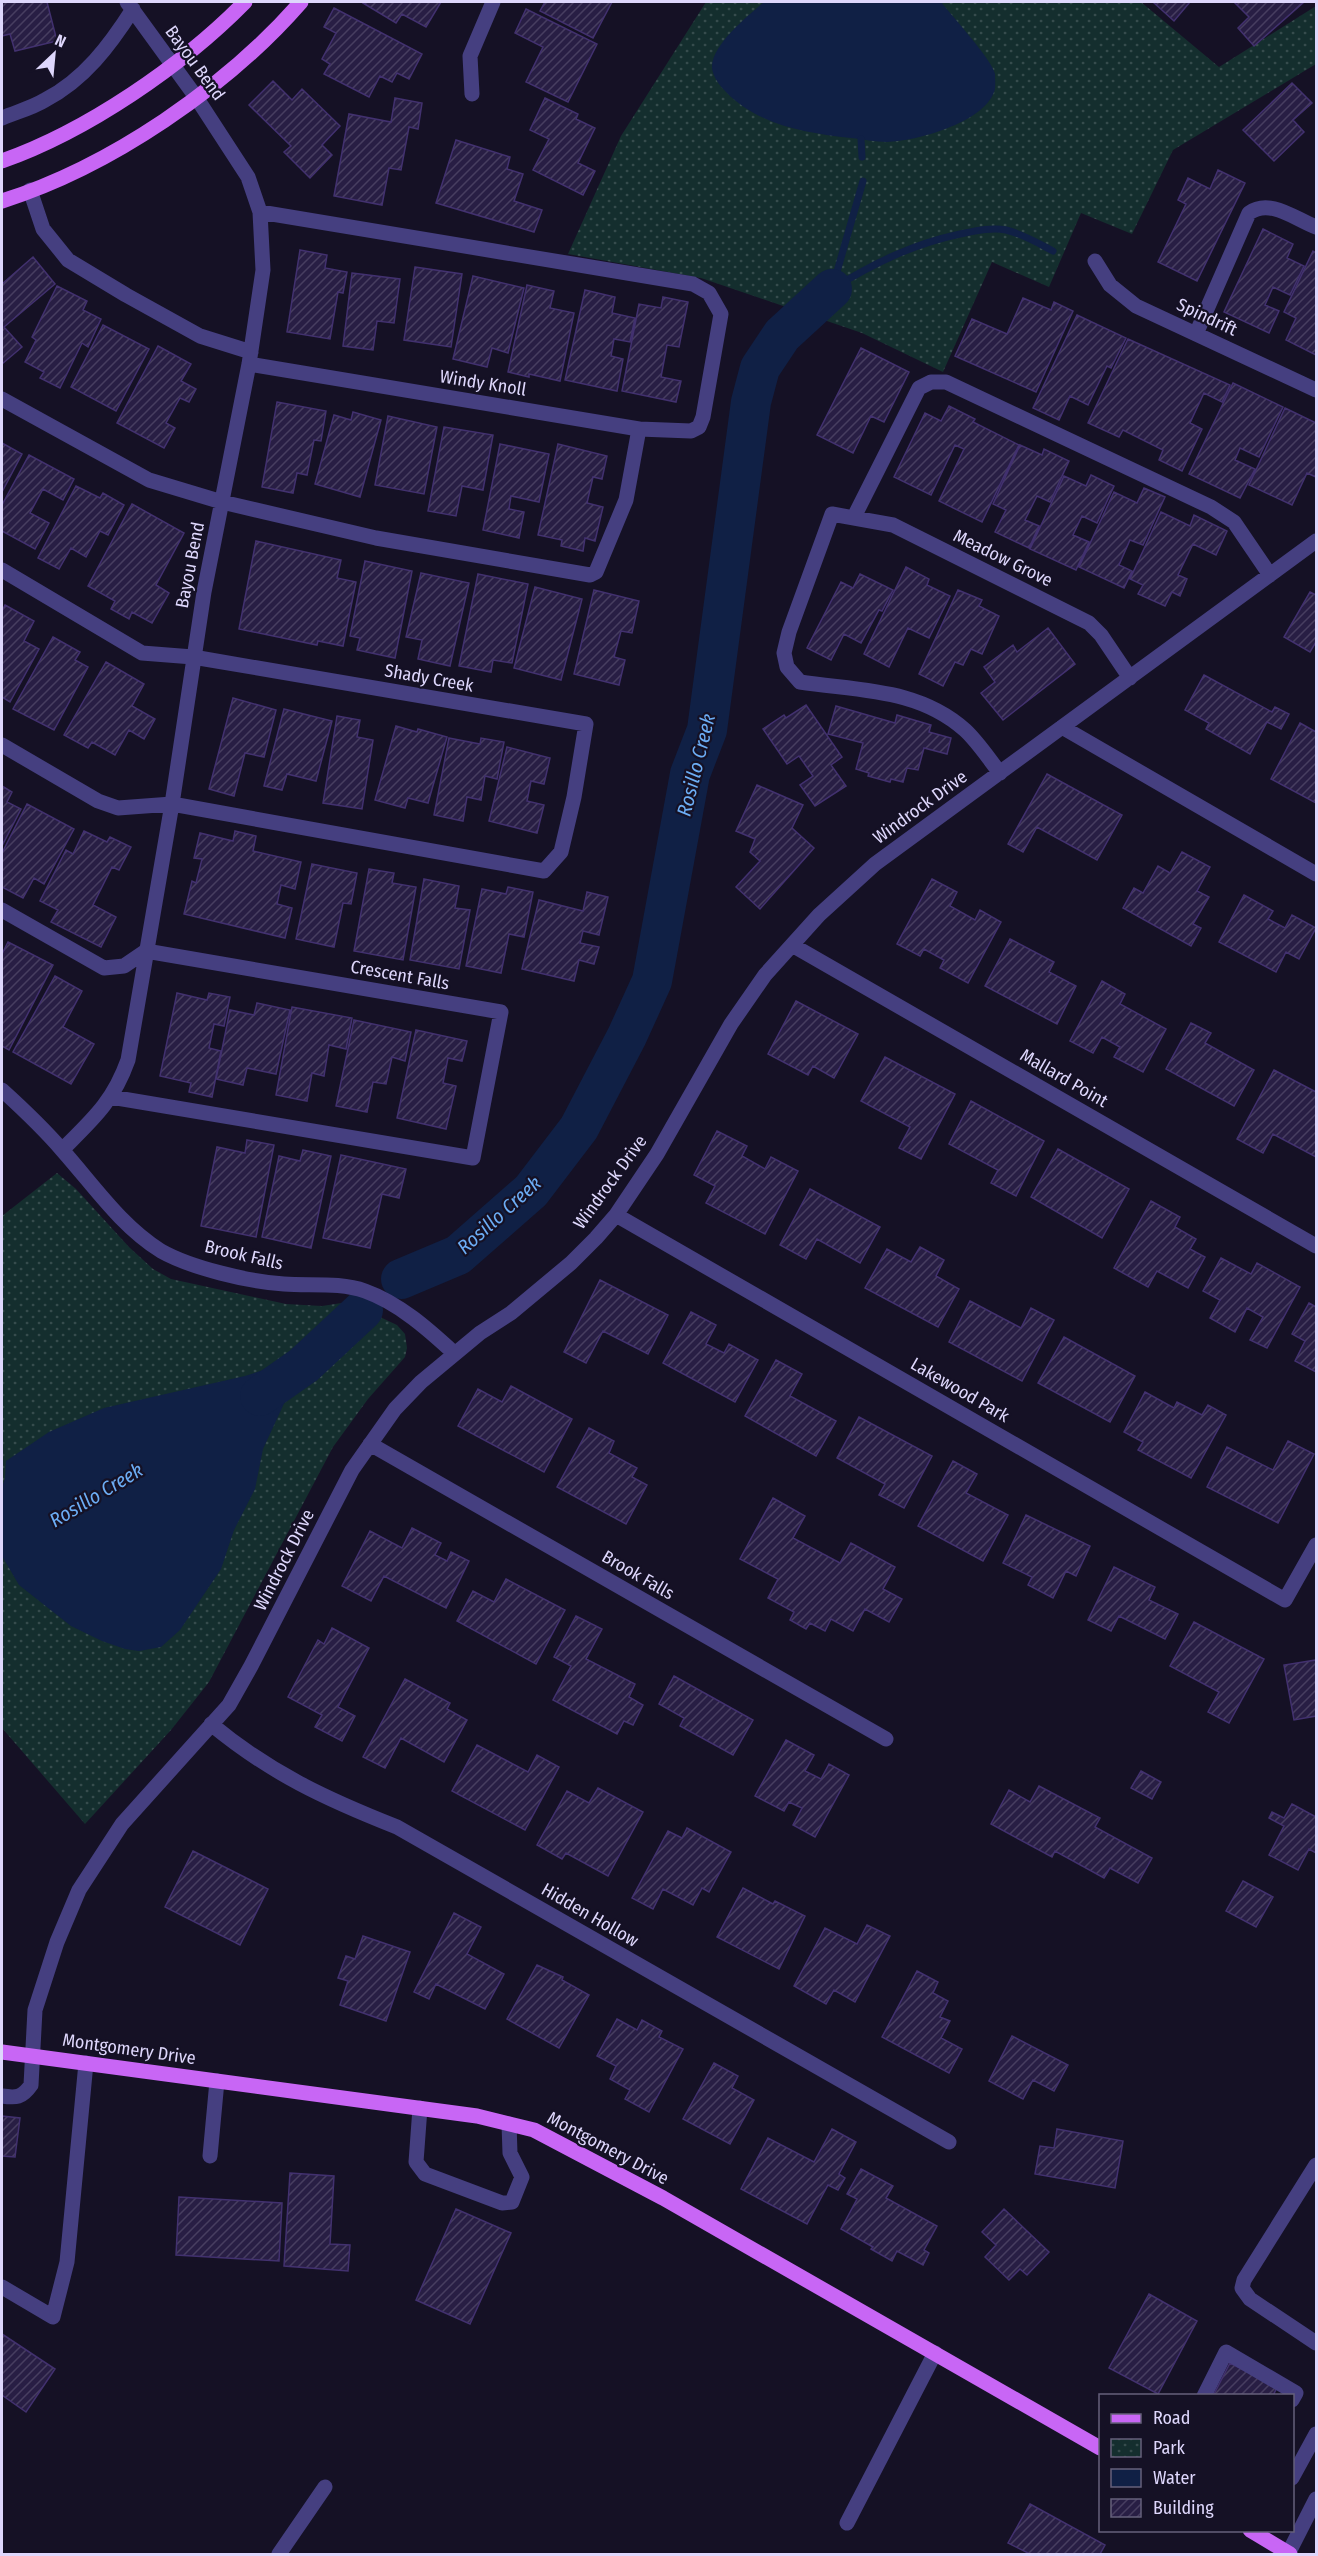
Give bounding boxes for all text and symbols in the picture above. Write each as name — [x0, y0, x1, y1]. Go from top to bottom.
street label: Bayou Bend — [160, 21, 230, 105]
north arrow — [24, 24, 84, 84]
text: N — [52, 30, 69, 52]
street label: Spindrift — [1173, 293, 1241, 341]
street label: Windy Knoll — [438, 365, 528, 401]
street label: Bayou Bend — [171, 520, 209, 610]
street label: Meadow Grove — [950, 524, 1056, 592]
street label: Shady Creek — [383, 659, 476, 697]
water label: Rosillo Creek — [672, 711, 720, 819]
street label: Windrock Drive — [869, 765, 971, 848]
street label: Crescent Falls — [349, 956, 451, 995]
street label: Mallard Point — [1016, 1044, 1112, 1112]
street label: Windrock Drive — [569, 1131, 652, 1233]
water label: Rosillo Creek — [452, 1171, 546, 1259]
street label: Brook Falls — [203, 1235, 286, 1275]
street label: Lakewood Park — [907, 1353, 1014, 1427]
water label: Rosillo Creek — [45, 1458, 147, 1532]
street label: Windrock Drive — [249, 1506, 319, 1614]
street label: Brook Falls — [598, 1546, 678, 1605]
street label: Hidden Hollow — [538, 1878, 643, 1952]
street label: Montgomery Drive — [61, 2029, 197, 2069]
street label: Montgomery Drive — [544, 2107, 673, 2189]
legend — [1099, 2394, 1294, 2532]
text: Road — [1153, 2407, 1190, 2429]
text: Park — [1153, 2437, 1186, 2459]
text: Water — [1153, 2467, 1196, 2489]
text: Building — [1153, 2497, 1214, 2519]

